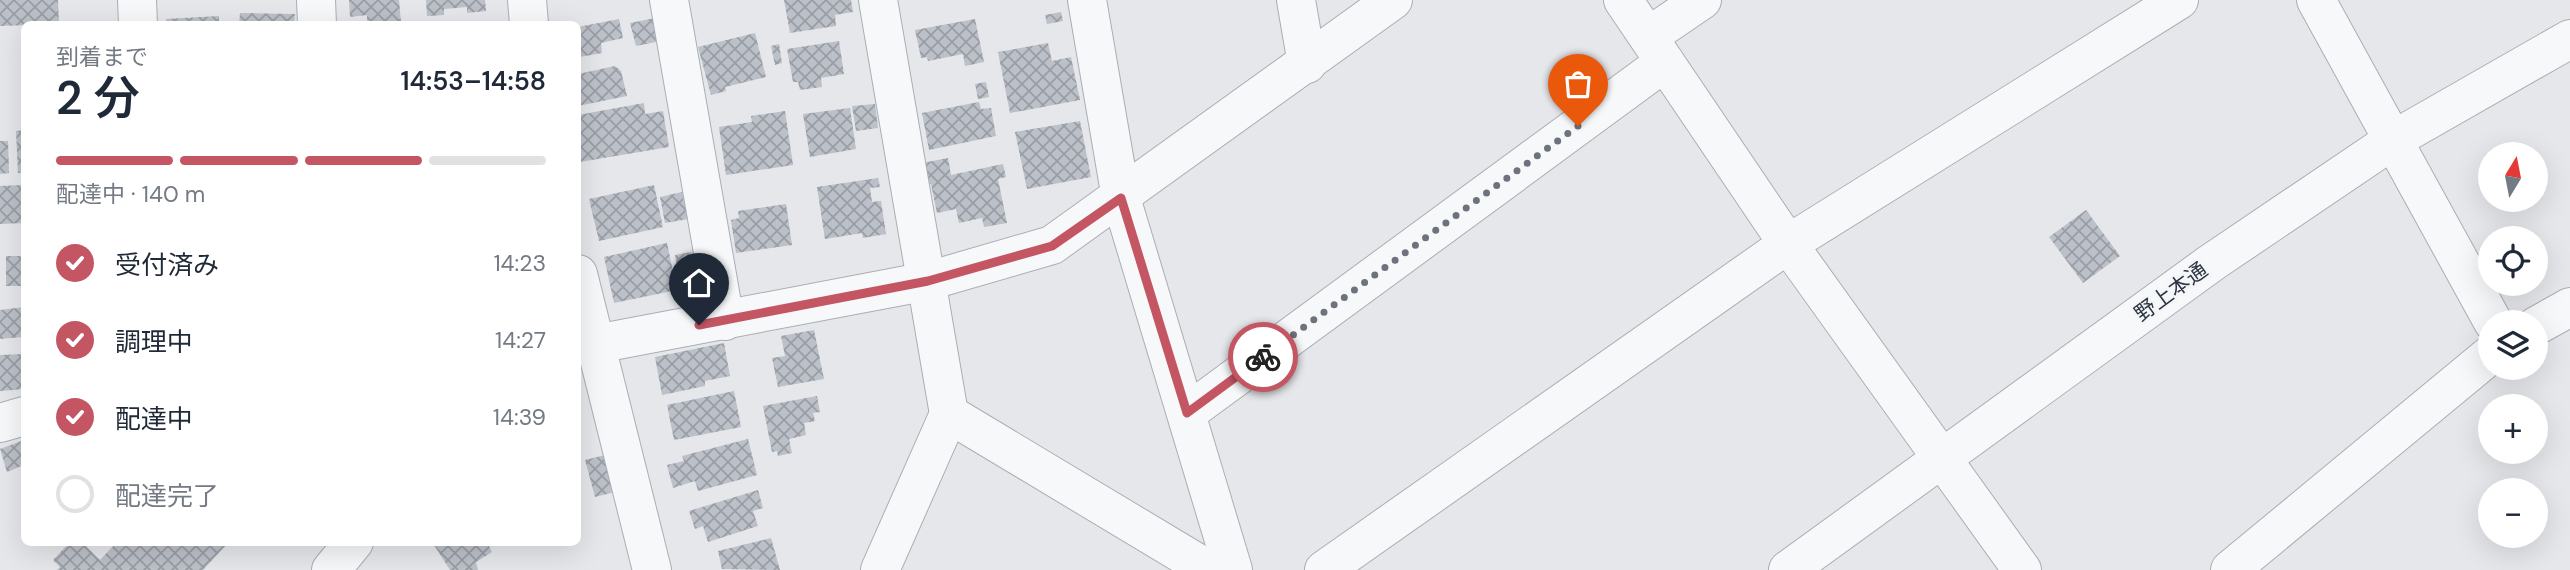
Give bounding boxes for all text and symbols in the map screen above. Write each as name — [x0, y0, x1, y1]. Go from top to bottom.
text: 到着まで — [56, 42, 148, 72]
pin — [1548, 54, 1608, 126]
text: 14:53–14:58 — [400, 64, 546, 98]
icon: bag — [1559, 65, 1597, 103]
text: 2 分 — [56, 68, 140, 128]
north arrow — [2478, 142, 2548, 212]
map controls — [2478, 142, 2548, 548]
text: 配達中 · 140 m — [56, 179, 205, 209]
button: locate — [2478, 226, 2548, 296]
icon: check — [56, 244, 94, 282]
text: 受付済み — [115, 248, 219, 282]
text: 14:23 — [493, 248, 546, 278]
pin — [669, 253, 729, 325]
street label: 野上本通 — [2129, 256, 2213, 328]
icon: home — [680, 264, 718, 302]
button: layers — [2478, 310, 2548, 380]
icon: check — [56, 321, 94, 359]
courier — [1228, 322, 1298, 392]
text: 調理中 — [115, 325, 193, 359]
text: 14:27 — [495, 325, 546, 355]
icon: bike — [1244, 338, 1282, 376]
button: + — [2478, 394, 2548, 464]
icon: check — [56, 398, 94, 436]
text: 配達中 — [115, 402, 193, 436]
text: 14:39 — [493, 402, 546, 432]
button: − — [2478, 478, 2548, 548]
text: 配達完了 — [115, 479, 219, 513]

